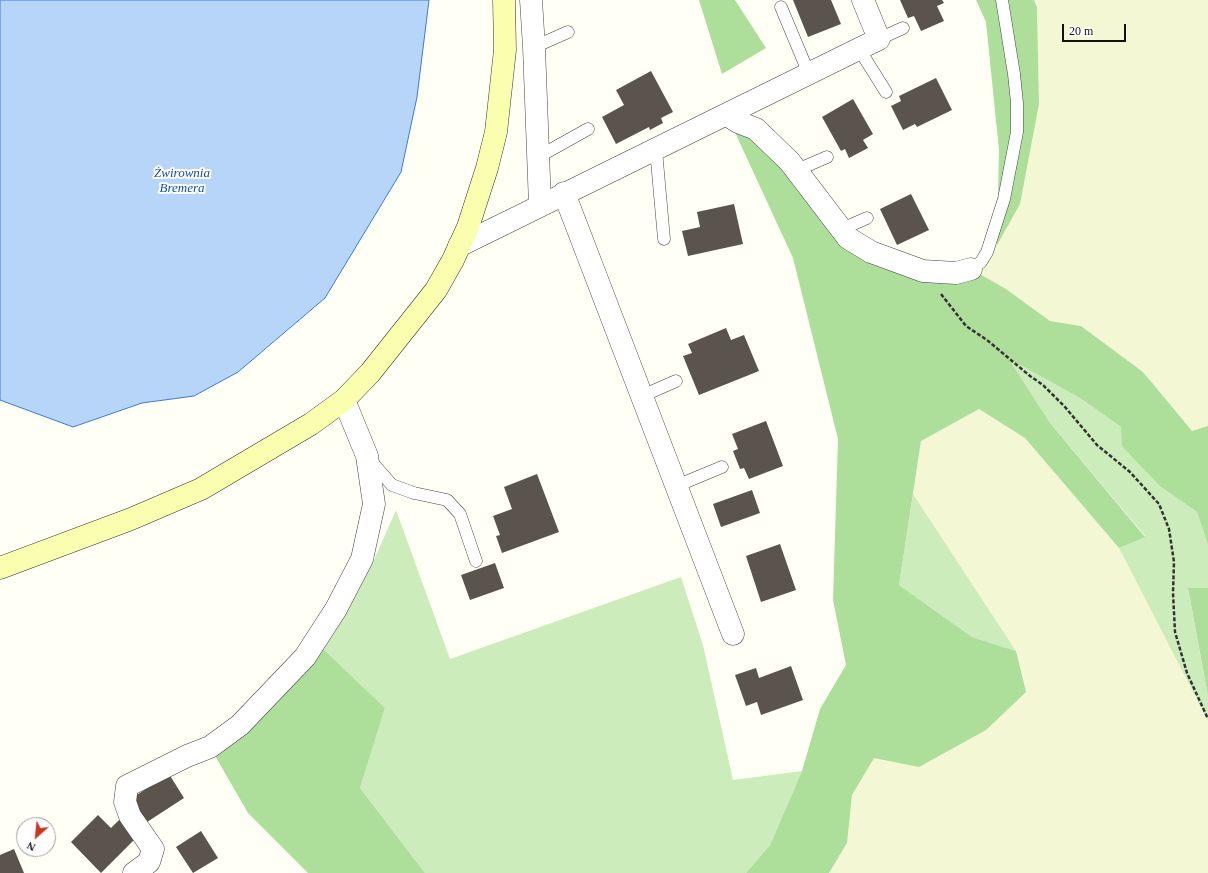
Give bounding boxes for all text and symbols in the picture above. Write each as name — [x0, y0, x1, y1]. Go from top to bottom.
scale bar — [1064, 16, 1128, 42]
text: 20 m — [1069, 24, 1093, 38]
water label: Żwirownia Bremera — [154, 166, 210, 197]
north arrow — [16, 817, 56, 857]
text: N — [25, 840, 37, 854]

